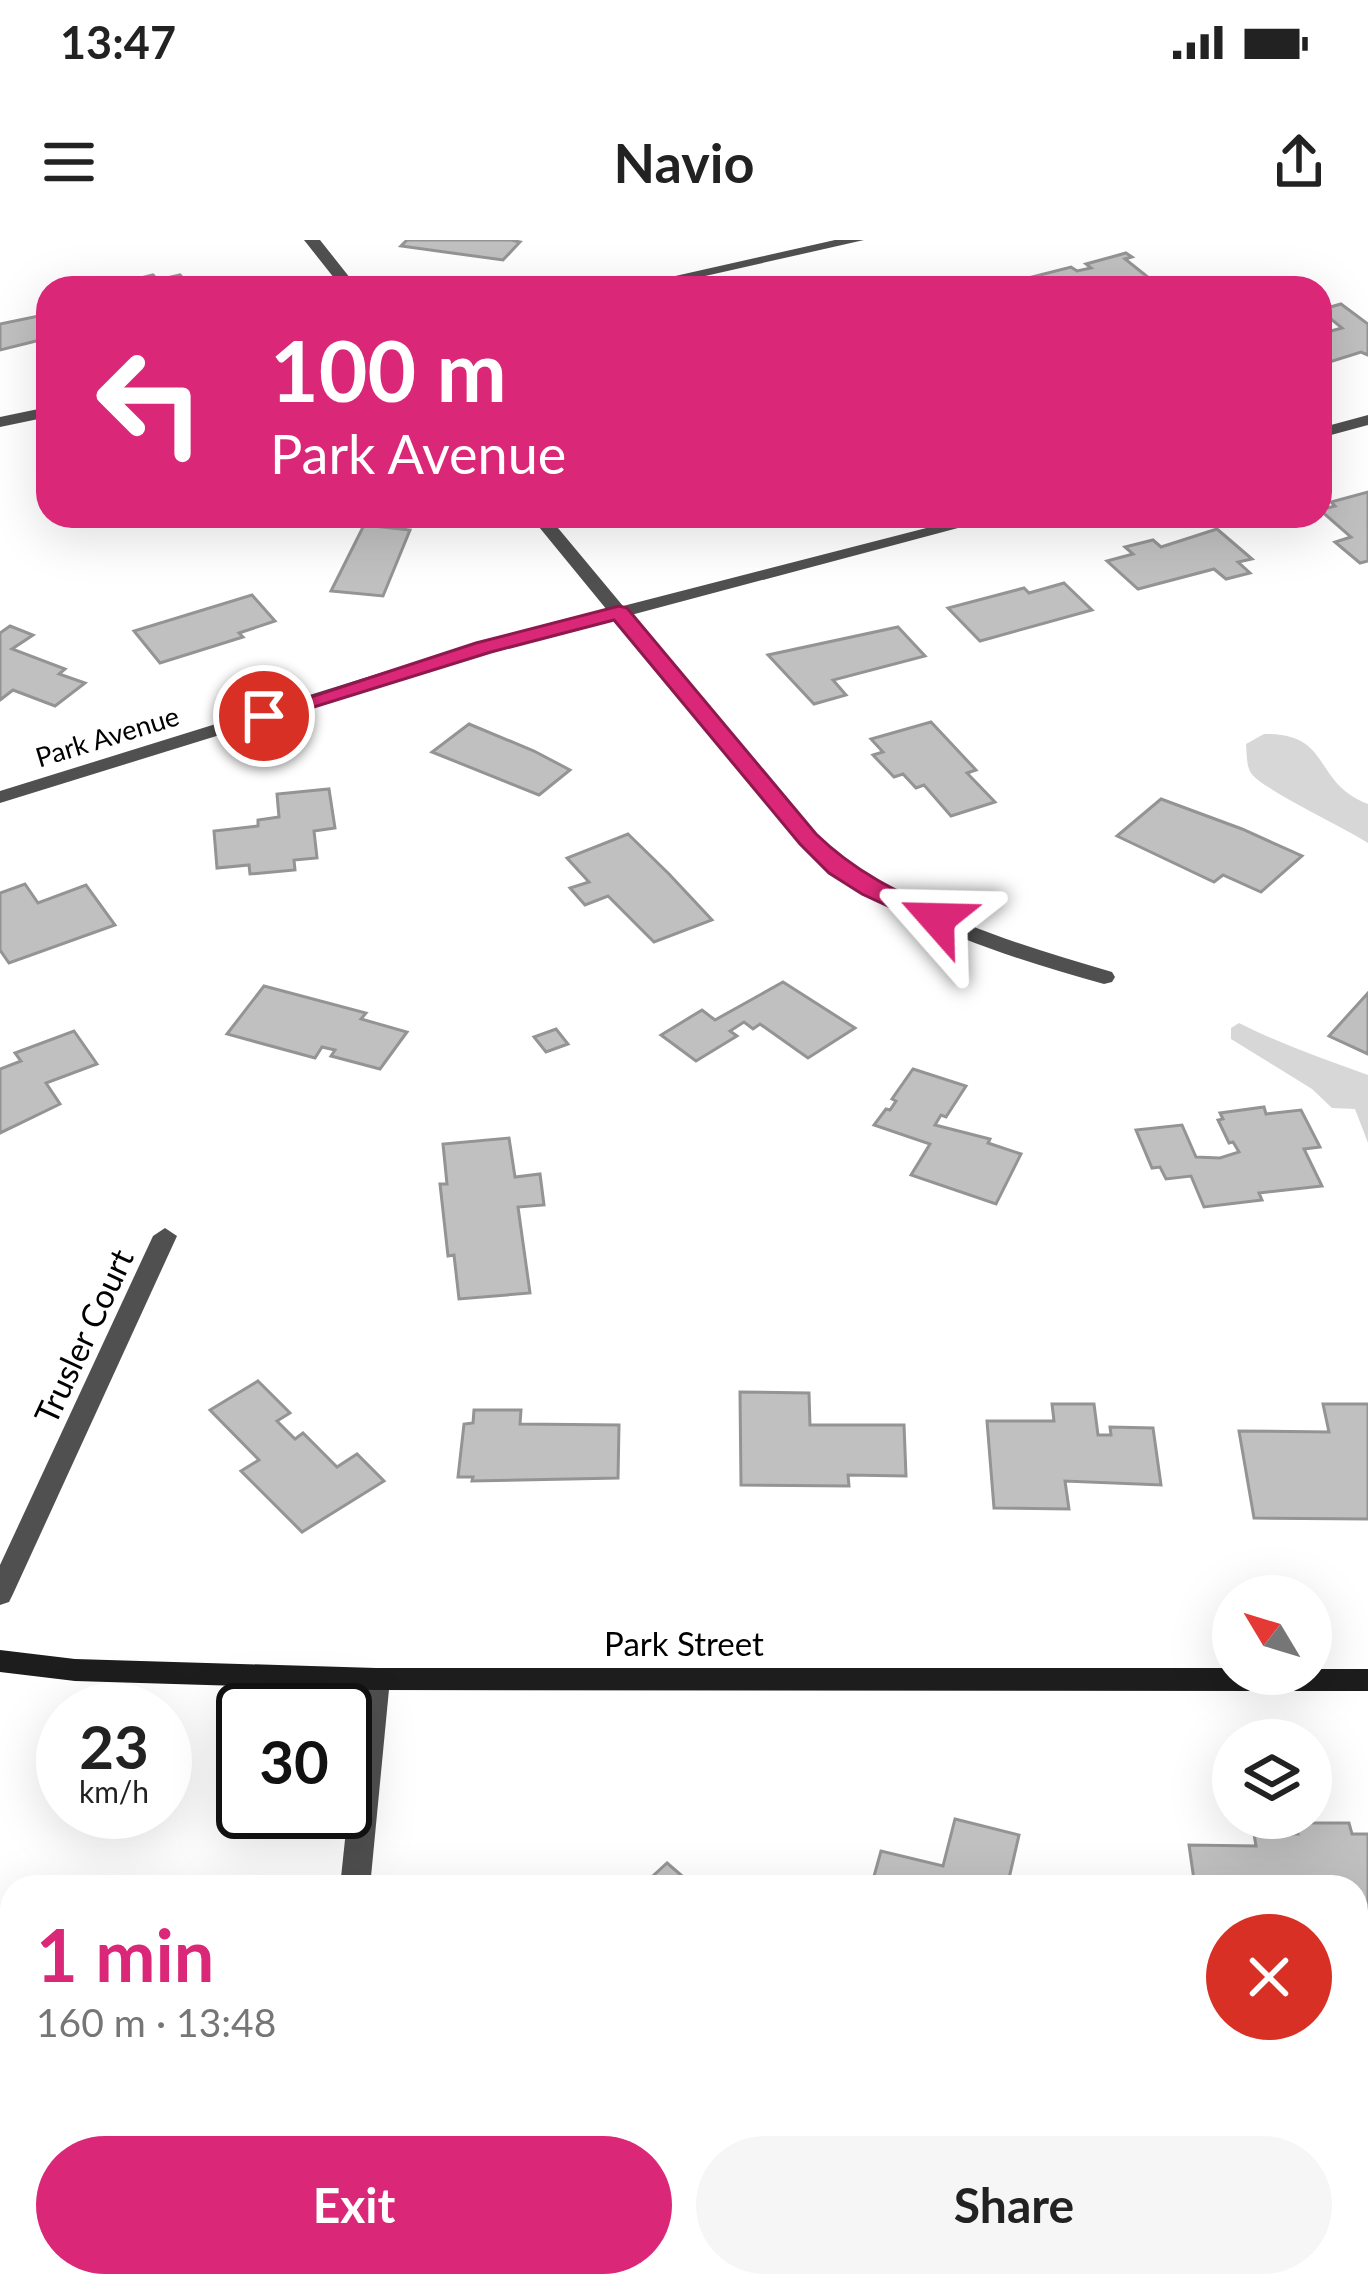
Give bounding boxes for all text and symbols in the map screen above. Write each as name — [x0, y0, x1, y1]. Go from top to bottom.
text: 13:47 — [60, 15, 176, 69]
icon: menu — [36, 129, 102, 195]
icon: share — [1266, 129, 1332, 195]
text: Navio — [614, 130, 754, 195]
text: 100 m — [270, 319, 507, 420]
icon: left — [72, 324, 228, 480]
text: Park Avenue — [270, 421, 566, 486]
pin — [213, 665, 315, 767]
icon: arrive — [231, 683, 297, 749]
street label: Park Avenue — [31, 699, 183, 773]
position arrow — [874, 856, 1000, 982]
street label: Trusler Court — [25, 1242, 141, 1430]
north arrow — [1212, 1575, 1332, 1695]
map controls — [1212, 1575, 1332, 1839]
street label: Park Street — [604, 1623, 764, 1663]
speed limit sign: 30 — [216, 1683, 372, 1839]
text: 23 — [79, 1710, 149, 1782]
button: layers — [1212, 1719, 1332, 1839]
text: km/h — [79, 1773, 149, 1809]
text: 1 min — [36, 1911, 214, 1997]
button: close — [1206, 1914, 1332, 2040]
text: 160 m · 13:48 — [36, 1999, 276, 2045]
button: Exit — [36, 2136, 672, 2274]
button: Share — [696, 2136, 1332, 2274]

